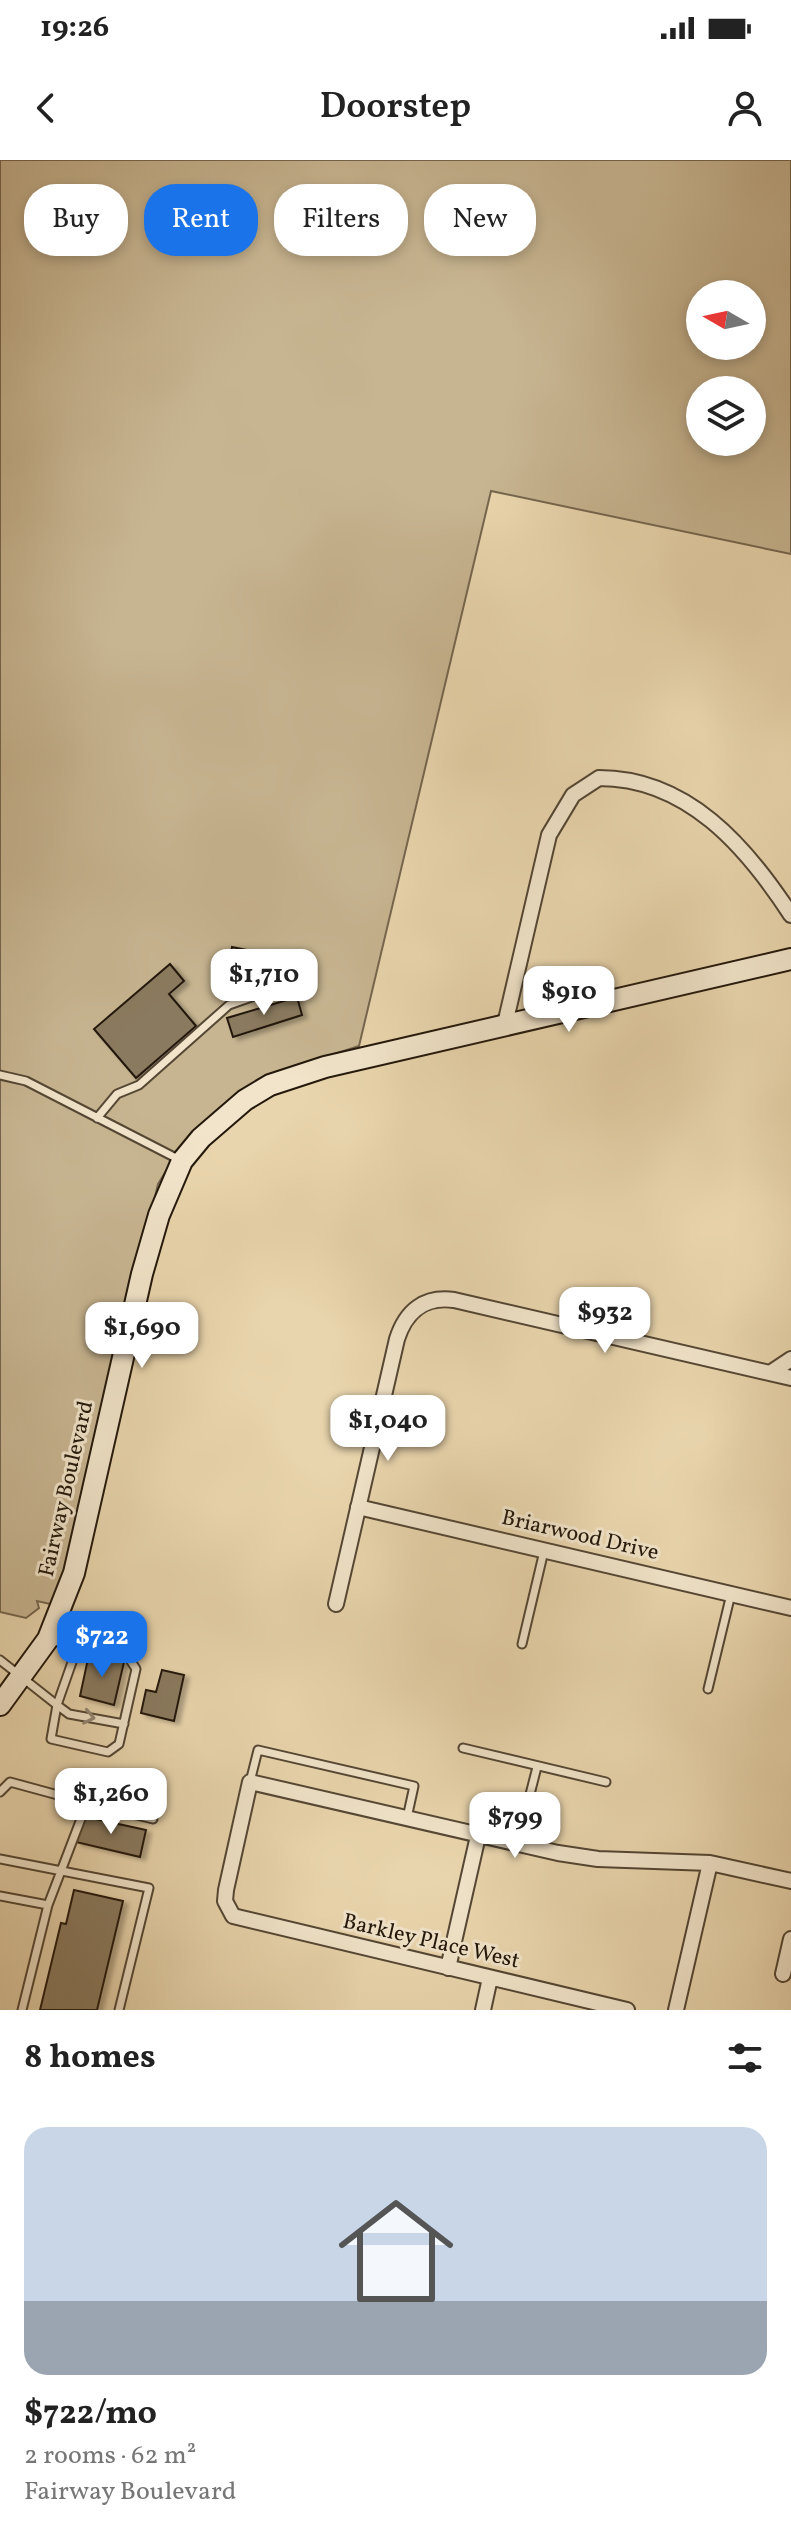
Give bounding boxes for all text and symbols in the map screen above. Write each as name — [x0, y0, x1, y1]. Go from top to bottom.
text: 19:26 — [40, 7, 109, 49]
text: Doorstep — [320, 83, 471, 133]
icon: back — [24, 86, 68, 130]
icon: person — [723, 86, 767, 130]
chip: Buy — [24, 184, 128, 256]
chip: Rent — [144, 184, 258, 256]
chip: Filters — [274, 184, 408, 256]
chip: New — [424, 184, 536, 256]
north arrow — [686, 280, 766, 360]
map controls — [686, 280, 766, 456]
button: layers — [686, 376, 766, 456]
pin: $1,710 — [199, 949, 329, 1017]
text: $1,710 — [229, 957, 299, 993]
pin: $910 — [522, 966, 616, 1034]
text: $910 — [541, 974, 597, 1010]
pin: $932 — [558, 1287, 652, 1355]
text: $932 — [577, 1295, 633, 1331]
pin: $1,690 — [77, 1302, 207, 1370]
text: $1,690 — [103, 1310, 181, 1346]
pin: $1,040 — [323, 1395, 453, 1463]
street label: Fairway Boulevard — [32, 1398, 102, 1580]
text: $1,040 — [348, 1403, 428, 1439]
street label: Briarwood Drive — [498, 1503, 662, 1569]
pin: $722 — [55, 1611, 149, 1679]
text: $722 — [75, 1619, 129, 1655]
one-way arrow — [82, 1708, 96, 1725]
pin: $1,260 — [46, 1768, 176, 1836]
text: $1,260 — [73, 1776, 149, 1812]
pin: $799 — [468, 1792, 562, 1860]
text: $799 — [487, 1800, 543, 1836]
street label: Barkley Place West — [340, 1907, 523, 1977]
text: 8 homes — [24, 2035, 156, 2082]
icon: filters — [723, 2036, 767, 2080]
icon: home — [324, 2179, 468, 2323]
text: $722/mo — [24, 2391, 157, 2438]
text: 2 rooms · 62 m² — [24, 2438, 196, 2474]
text: Fairway Boulevard — [24, 2474, 237, 2510]

